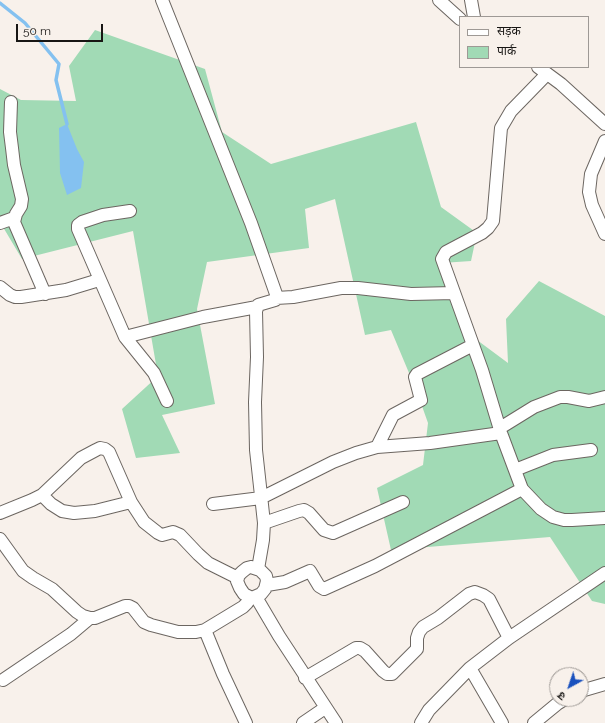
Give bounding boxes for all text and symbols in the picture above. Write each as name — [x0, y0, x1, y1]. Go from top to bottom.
scale bar — [18, 16, 105, 42]
legend — [459, 16, 589, 68]
text: 50 m — [23, 24, 51, 38]
text: सड़क — [497, 24, 521, 38]
text: पार्क — [497, 44, 516, 58]
north arrow — [549, 667, 589, 707]
text: उ — [555, 689, 568, 703]

